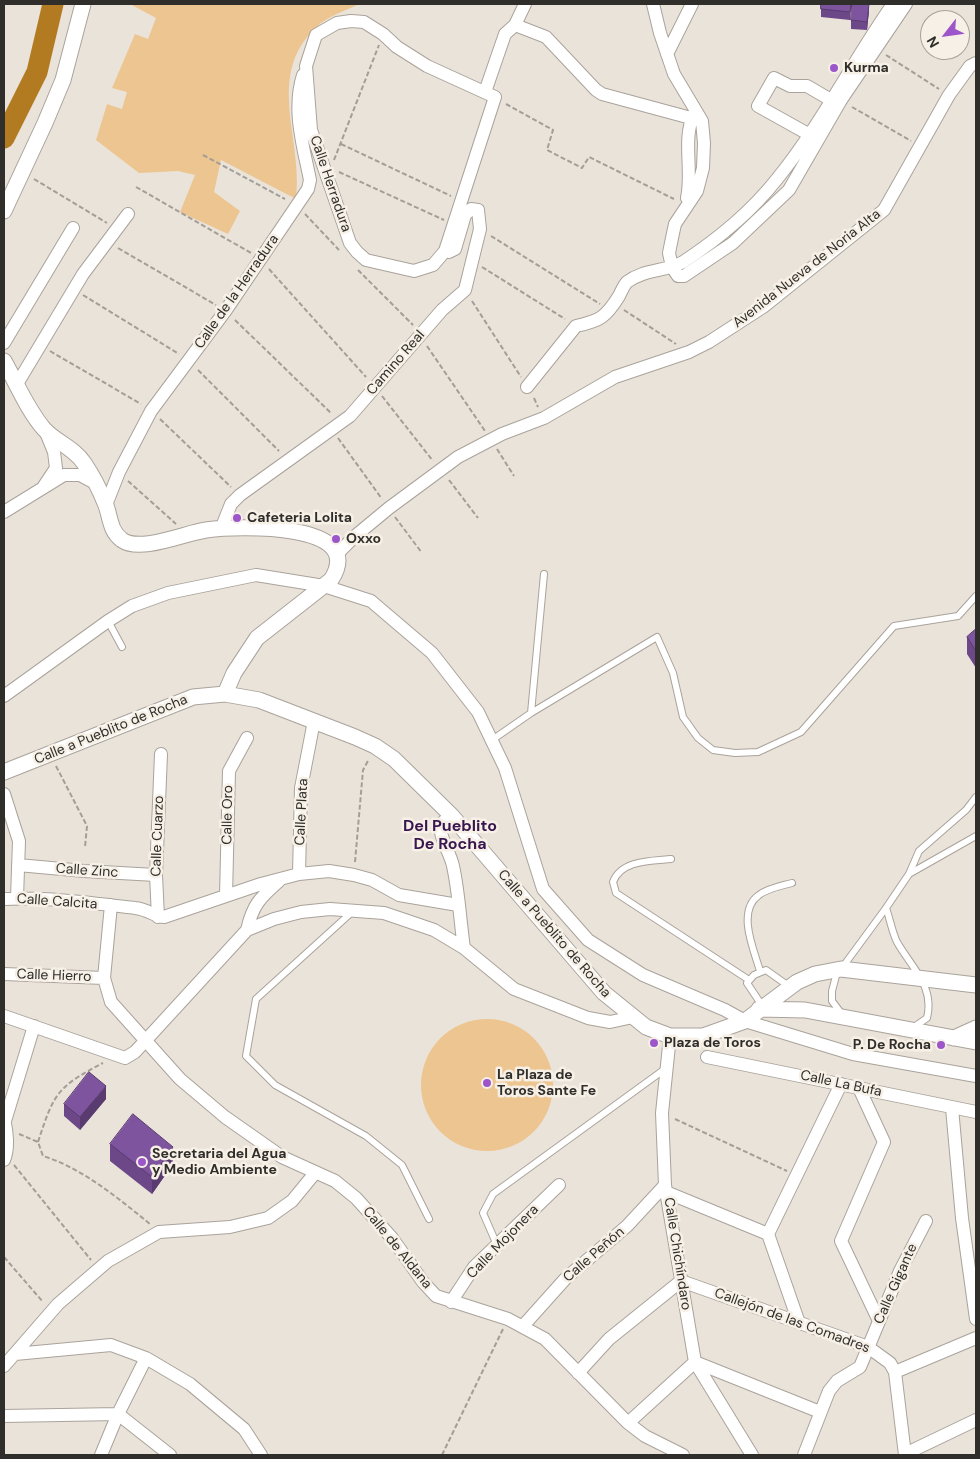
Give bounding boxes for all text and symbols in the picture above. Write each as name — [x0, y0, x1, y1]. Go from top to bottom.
north arrow — [920, 10, 970, 60]
text: N — [923, 33, 943, 51]
place label: Kurma — [844, 60, 889, 76]
marker: Kurma — [828, 62, 840, 74]
street label: Calle Herradura — [306, 134, 354, 234]
street label: Avenida Nueva de Noria Alta — [730, 206, 884, 332]
street label: Calle de la Herradura — [191, 232, 283, 352]
street label: Camino Real — [363, 327, 429, 399]
place label: Cafeteria Lolita — [247, 510, 352, 526]
marker: Cafeteria Lolita — [231, 512, 243, 524]
place label: Oxxo — [346, 531, 381, 547]
marker: Oxxo — [330, 533, 342, 545]
street label: Calle a Pueblito de Rocha — [32, 692, 190, 768]
street label: Calle Plata — [292, 778, 312, 846]
street label: Calle Oro — [219, 785, 237, 845]
street label: Calle Cuarzo — [148, 795, 168, 877]
district label: Del Pueblito De Rocha — [403, 817, 497, 855]
street label: Calle Zinc — [55, 860, 119, 882]
street label: Calle a Pueblito de Rocha — [494, 867, 614, 1001]
street label: Calle Calcita — [16, 891, 98, 913]
street label: Calle Hierro — [16, 966, 92, 986]
place label: Plaza de Toros — [664, 1035, 761, 1051]
marker: Plaza de Toros — [648, 1037, 660, 1049]
place label: P. De Rocha — [853, 1037, 931, 1053]
marker: P. De Rocha — [935, 1039, 947, 1051]
place label: La Plaza de Toros Sante Fe — [497, 1067, 596, 1100]
street label: Calle La Bufa — [799, 1067, 883, 1101]
marker: La Plaza de Toros Sante Fe — [481, 1077, 493, 1089]
place label: Secretaria del Agua y Medio Ambiente — [152, 1146, 286, 1178]
marker: Secretaria del Agua y Medio Ambiente — [136, 1156, 148, 1168]
street label: Calle Chichíndaro — [660, 1196, 694, 1312]
street label: Calle Mojonera — [464, 1202, 542, 1282]
street label: Calle de Aldana — [359, 1204, 435, 1292]
street label: Calle Peñón — [560, 1224, 628, 1286]
street label: Calle Gigante — [871, 1241, 921, 1327]
street label: Callejón de las Comadres — [712, 1285, 872, 1357]

